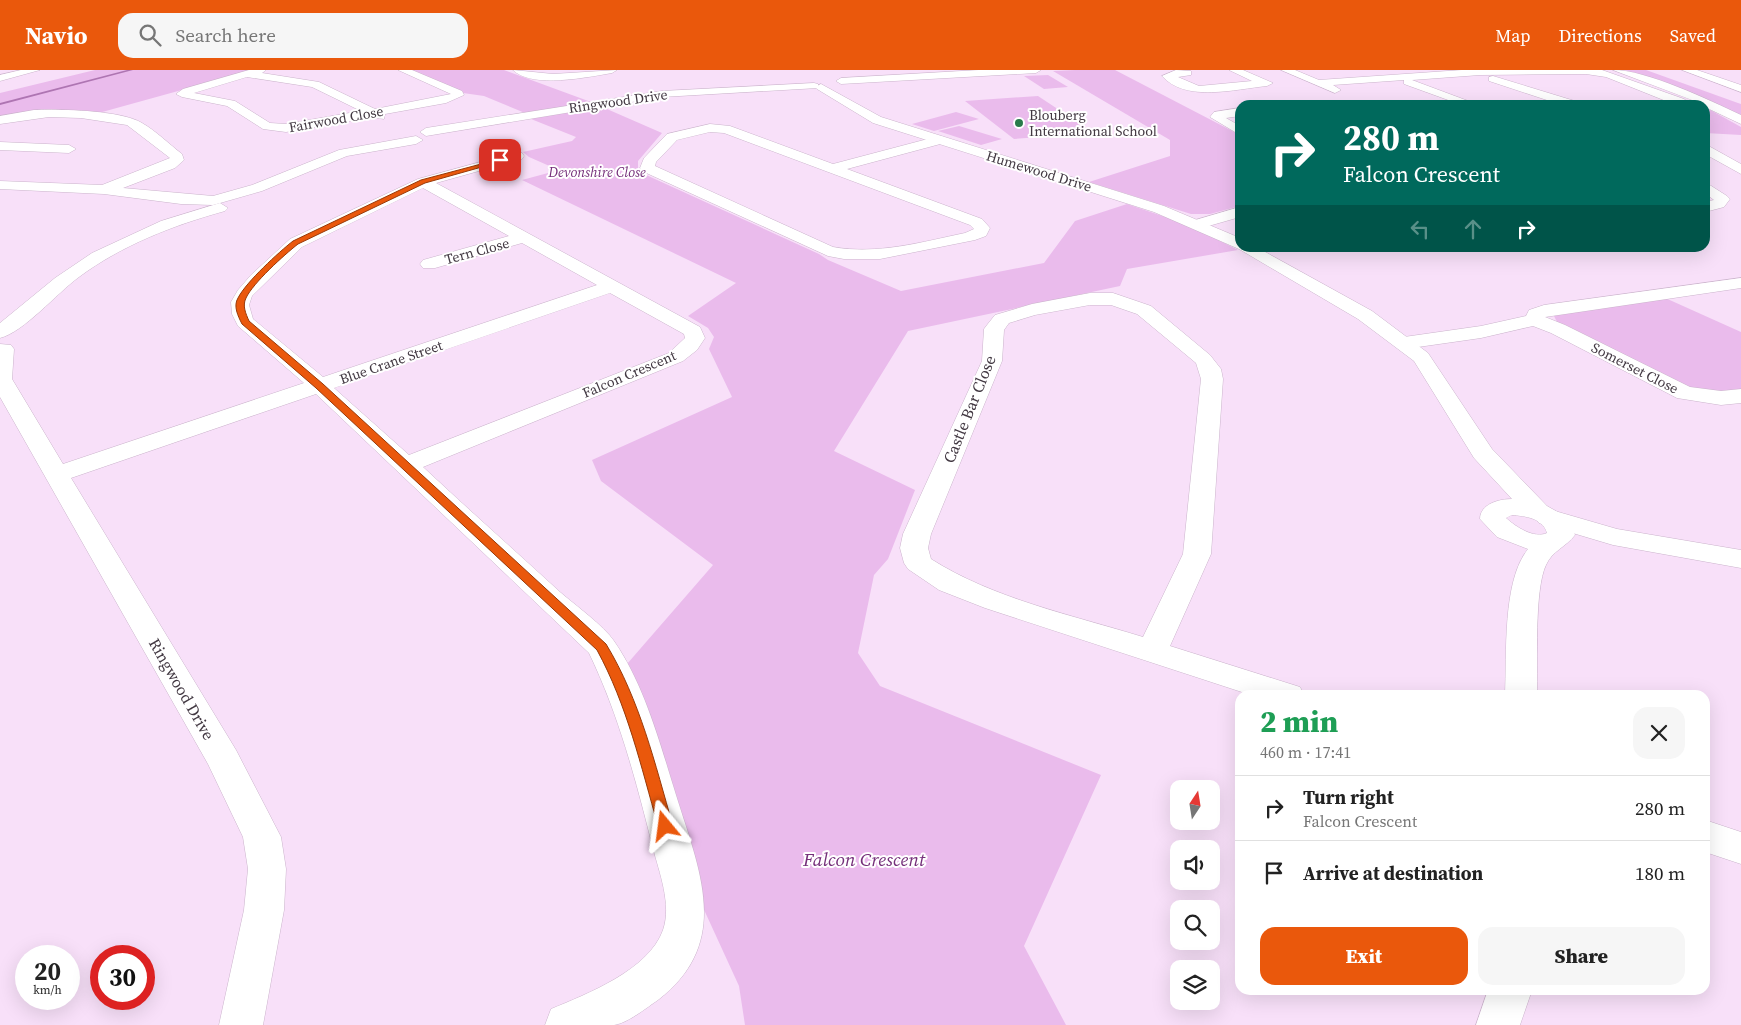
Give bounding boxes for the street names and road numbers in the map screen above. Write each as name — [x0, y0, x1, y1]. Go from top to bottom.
street label: Ringwood Drive — [567, 84, 669, 118]
street label: Fairwood Close — [287, 101, 385, 137]
street label: Humewood Drive — [984, 145, 1094, 197]
street label: Tern Close — [442, 233, 512, 269]
street label: Blue Crane Street — [337, 335, 446, 389]
street label: Somerset Close — [1588, 337, 1682, 399]
street label: Falcon Crescent — [579, 345, 679, 403]
street label: Castle Bar Close — [937, 352, 1001, 466]
street label: Ringwood Drive — [144, 634, 220, 744]

